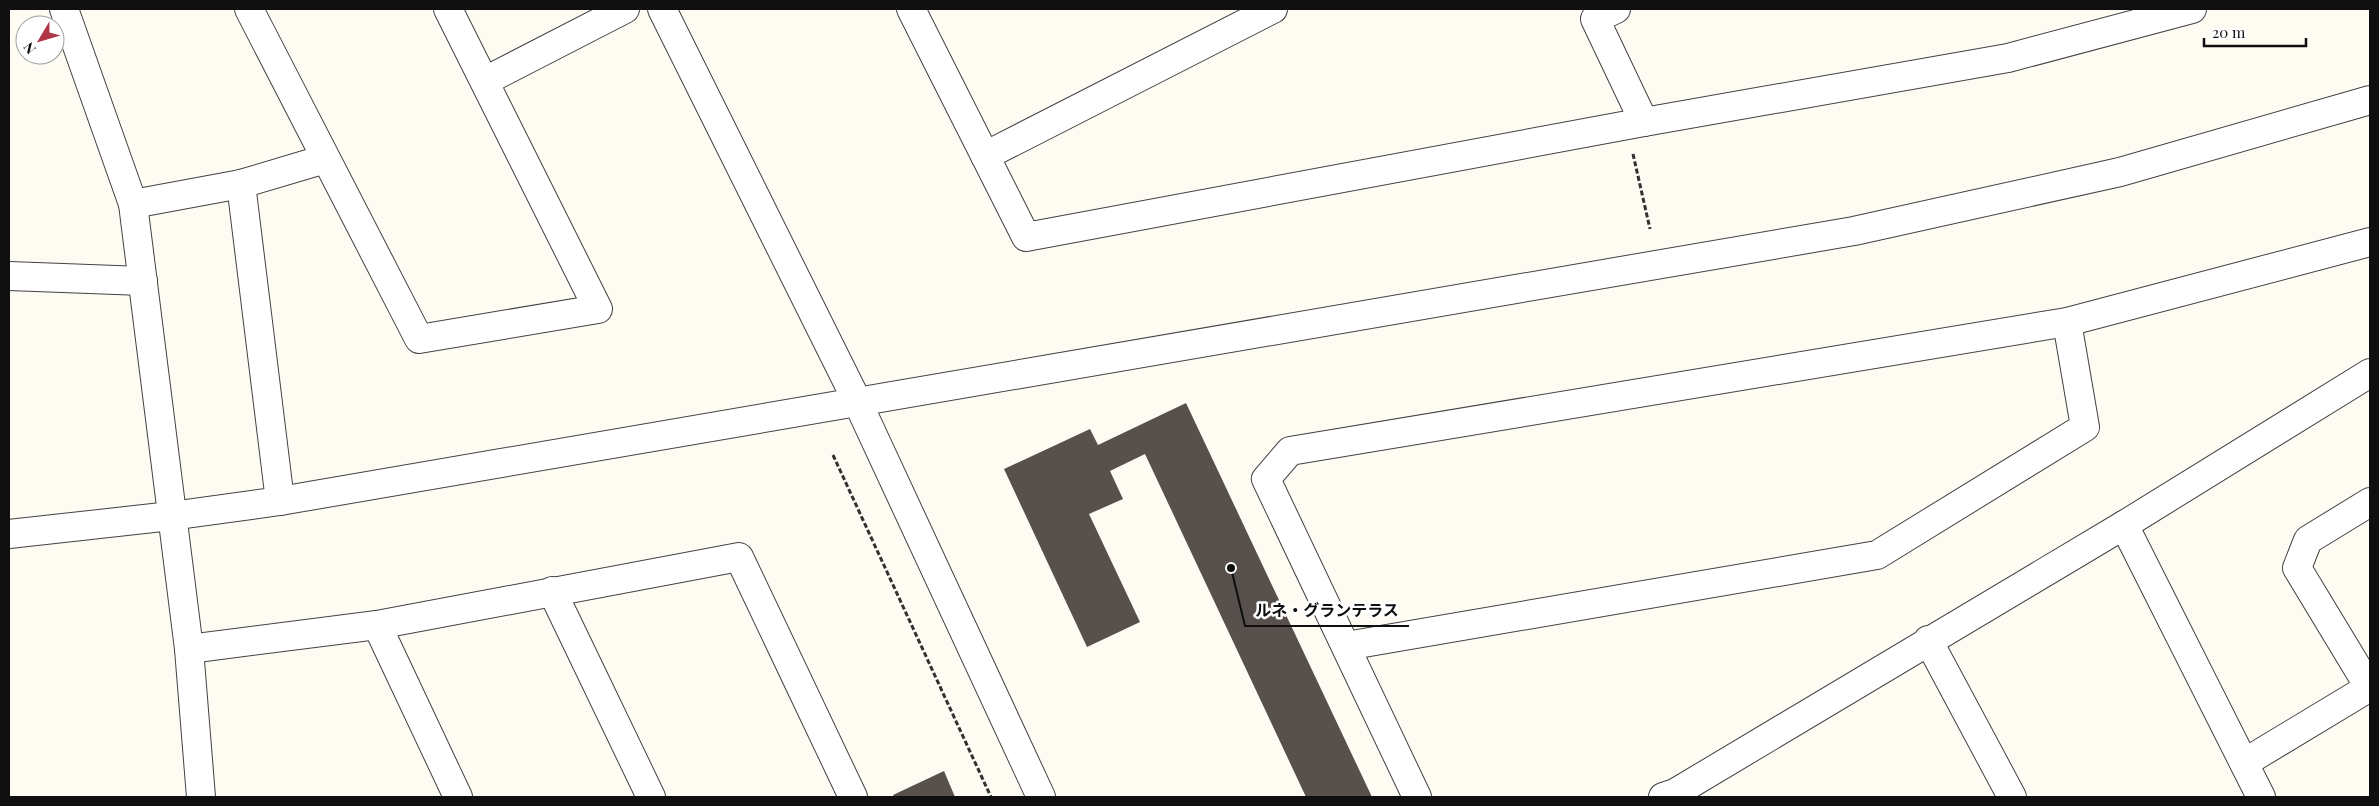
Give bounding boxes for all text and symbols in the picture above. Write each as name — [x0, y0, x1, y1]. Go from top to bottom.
north arrow — [15, 15, 65, 65]
scale bar — [2204, 15, 2306, 47]
text: 20 m — [2212, 22, 2246, 42]
text: N — [19, 38, 40, 58]
callout: ルネ・グランテラス — [1245, 595, 1409, 626]
text: ルネ・グランテラス — [1255, 599, 1399, 620]

